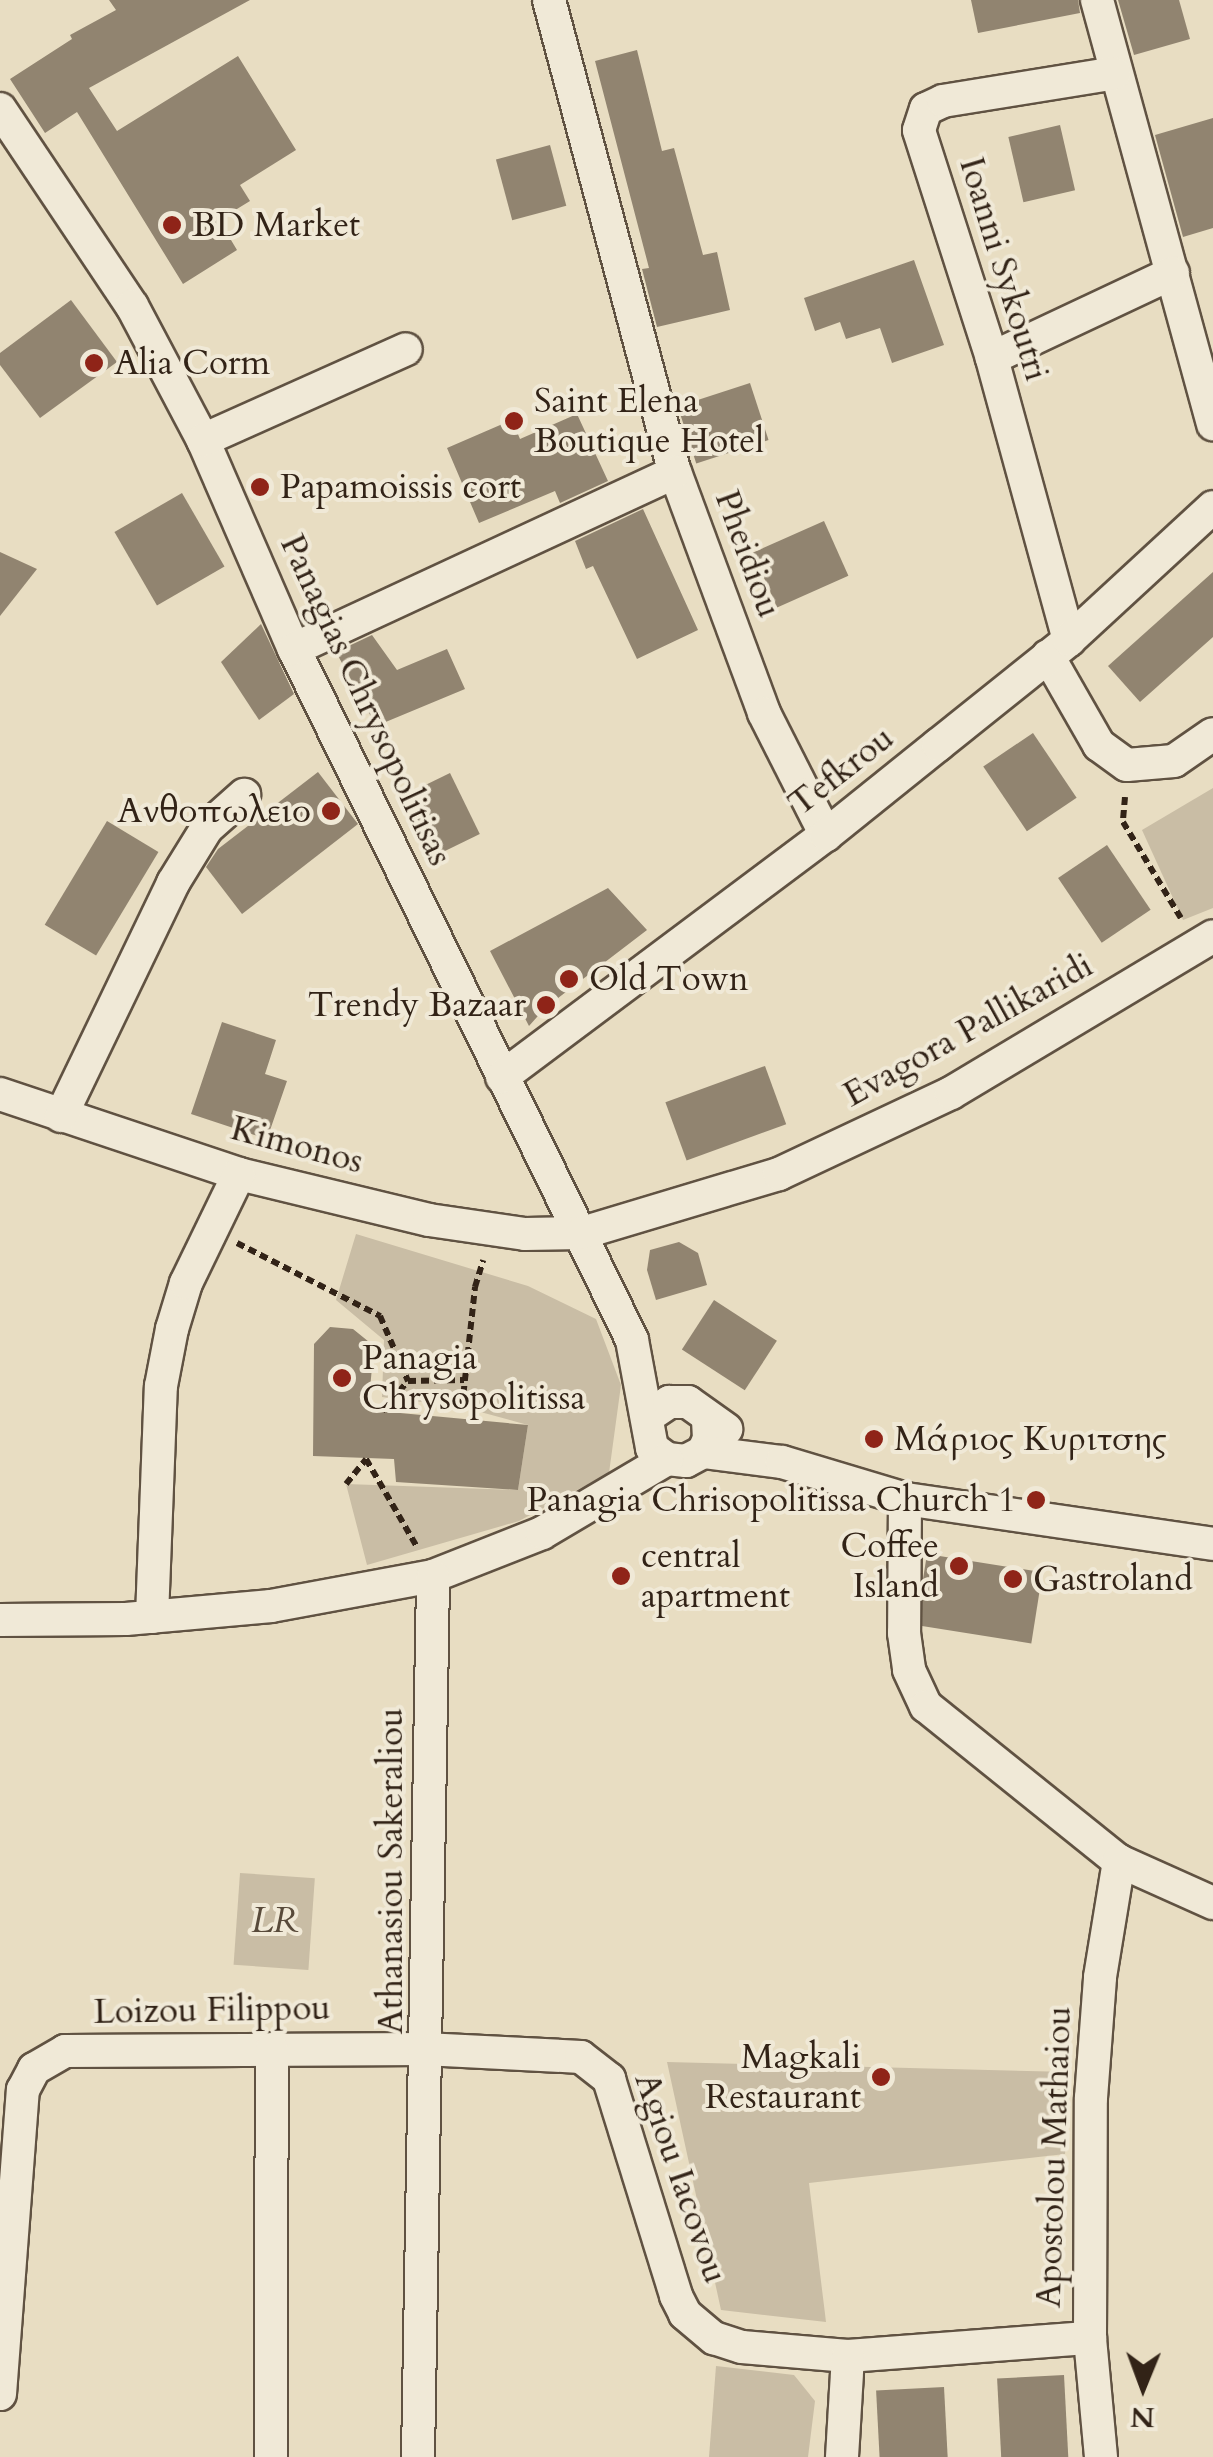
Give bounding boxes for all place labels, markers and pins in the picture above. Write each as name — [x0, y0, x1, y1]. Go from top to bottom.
place label: BD Market — [192, 204, 360, 246]
marker: BD Market — [161, 214, 183, 236]
place label: Alia Corm — [114, 342, 270, 384]
marker: Alia Corm — [83, 352, 105, 374]
place label: Saint Elena Boutique Hotel — [534, 380, 764, 462]
marker: Saint Elena Boutique Hotel — [503, 410, 525, 432]
place label: Papamoissis cort — [280, 466, 521, 508]
marker: Papamoissis cort — [249, 476, 271, 498]
place label: Ανθοπωλειο — [117, 790, 311, 832]
marker: Ανθοπωλειο — [320, 800, 342, 822]
place label: Old Town — [589, 958, 749, 1000]
marker: Old Town — [558, 968, 580, 990]
place label: Trendy Bazaar — [308, 984, 526, 1026]
marker: Trendy Bazaar — [535, 994, 557, 1016]
place label: Panagia Chrysopolitissa — [362, 1337, 586, 1419]
marker: Panagia Chrysopolitissa — [331, 1367, 353, 1389]
place label: Μάριος Κυριτσης — [894, 1418, 1167, 1460]
marker: Μάριος Κυριτσης — [863, 1428, 885, 1450]
place label: Panagia Chrisopolitissa Church 1 — [526, 1479, 1016, 1521]
marker: Panagia Chrisopolitissa Church 1 — [1025, 1489, 1047, 1511]
place label: Coffee Island — [841, 1525, 939, 1607]
place label: central apartment — [641, 1535, 790, 1617]
marker: Coffee Island — [948, 1555, 970, 1577]
place label: Gastroland — [1033, 1558, 1193, 1600]
marker: central apartment — [610, 1565, 632, 1587]
marker: Gastroland — [1002, 1568, 1024, 1590]
place label: Magkali Restaurant — [705, 2036, 861, 2118]
marker: Magkali Restaurant — [870, 2066, 892, 2088]

